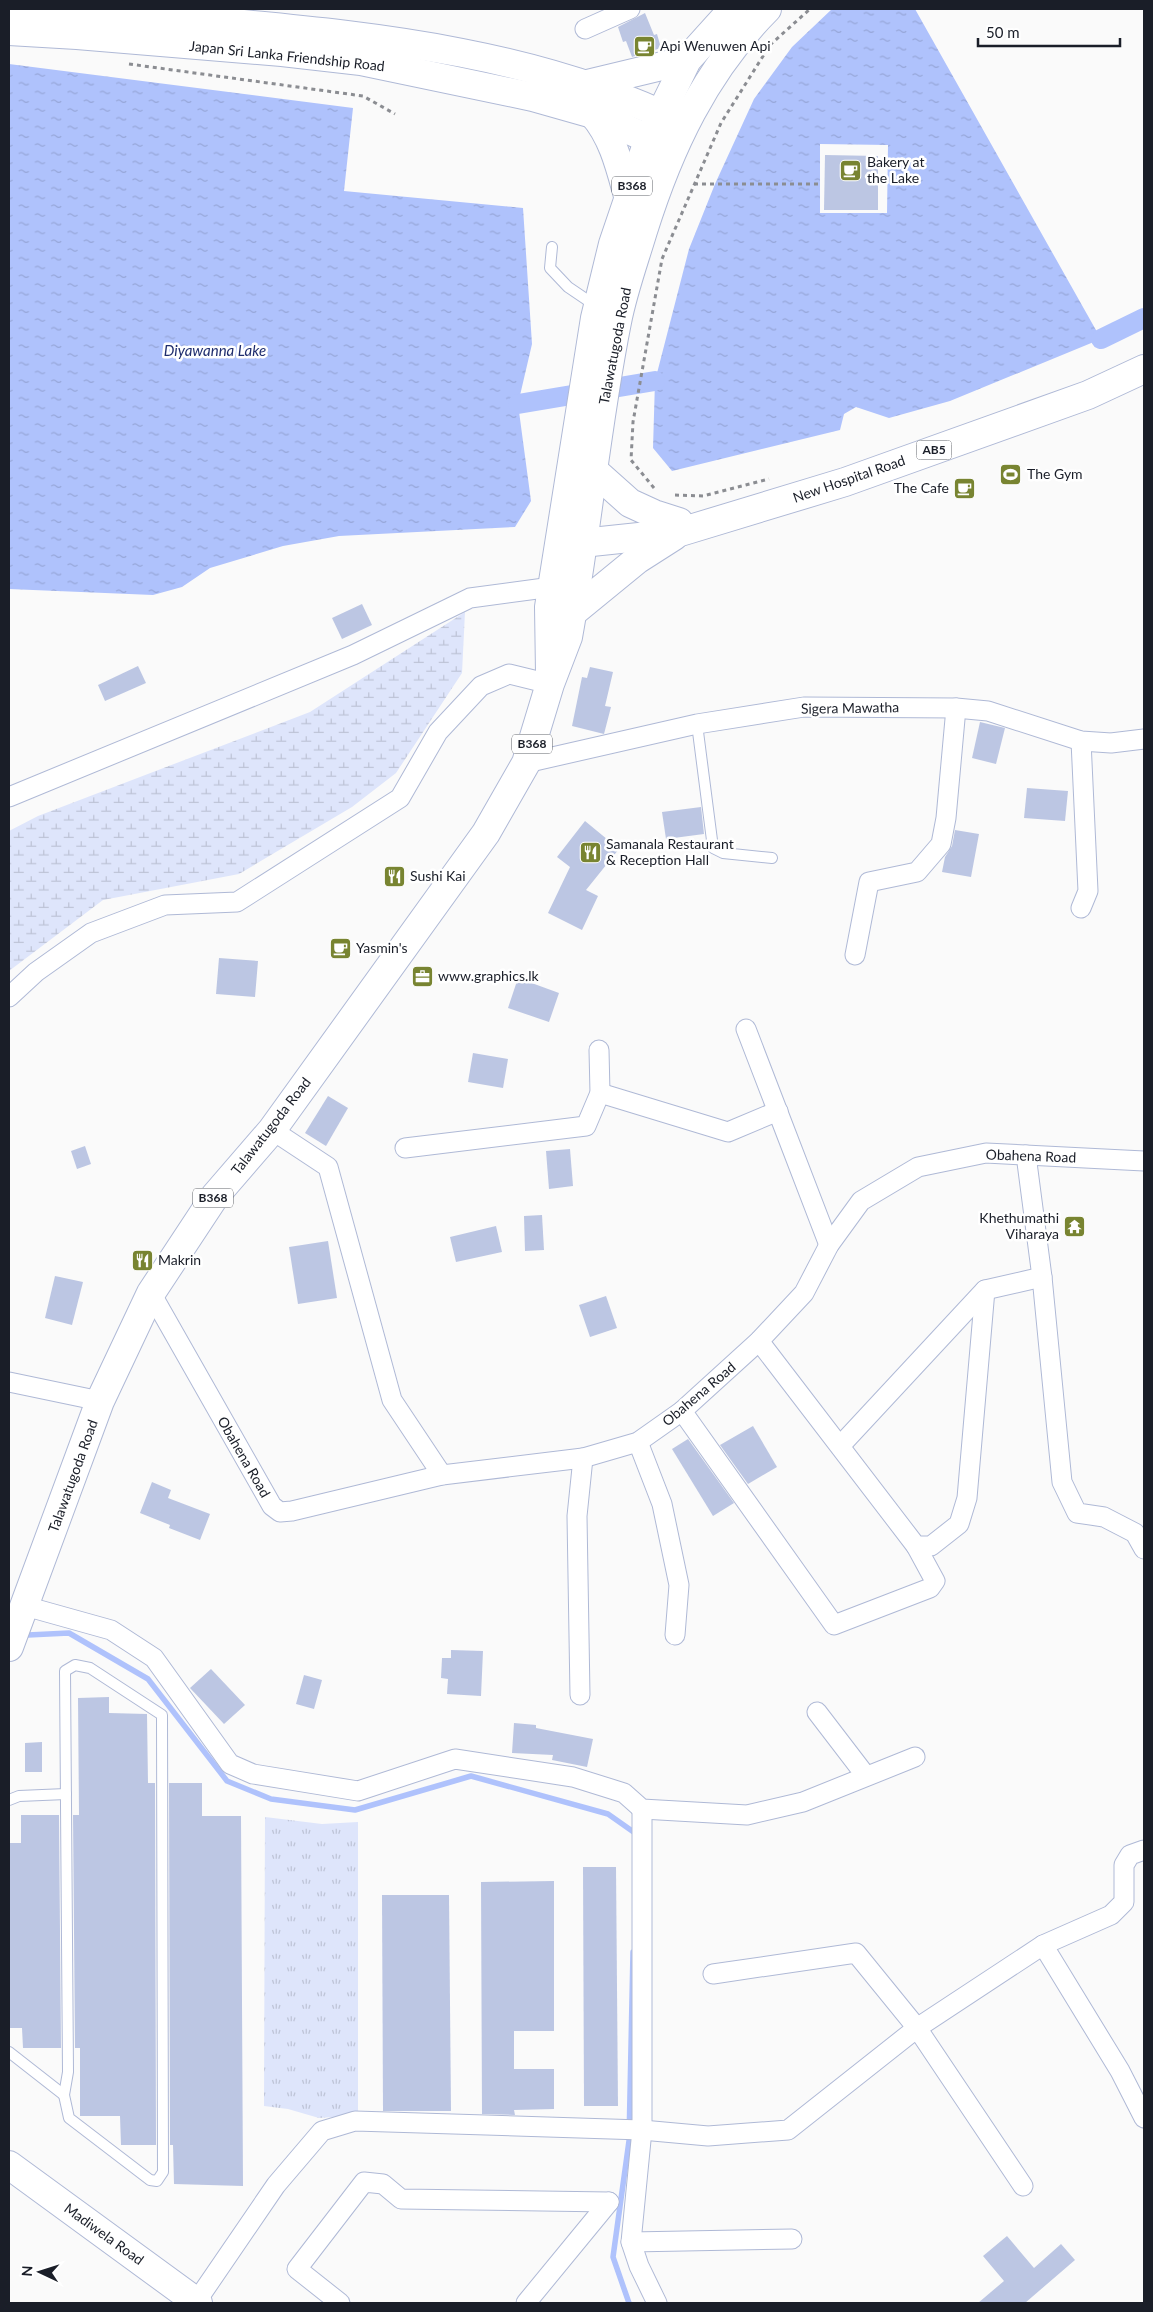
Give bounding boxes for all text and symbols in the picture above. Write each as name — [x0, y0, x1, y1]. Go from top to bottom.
scale bar — [978, 15, 1120, 47]
text: 50 m — [986, 23, 1020, 41]
cafe icon: Api Wenuwen Api — [632, 34, 656, 58]
street label: Japan Sri Lanka Friendship Road — [188, 37, 386, 74]
place label: Api Wenuwen Api — [660, 37, 771, 54]
place label: Bakery at the Lake — [867, 153, 924, 186]
cafe icon: Bakery at the Lake — [839, 158, 863, 182]
road number: B368 — [612, 177, 652, 196]
street label: Talawatugoda Road — [595, 286, 634, 406]
water label: Diyawanna Lake — [164, 341, 266, 359]
road number: AB5 — [916, 440, 952, 460]
street label: New Hospital Road — [790, 451, 907, 506]
sports icon: The Gym — [999, 462, 1023, 486]
place label: The Gym — [1027, 465, 1083, 482]
cafe icon: The Cafe — [953, 476, 977, 500]
place label: The Cafe — [894, 479, 949, 496]
street label: Sigera Mawatha — [801, 698, 899, 717]
road number: B368 — [512, 734, 552, 754]
place label: Samanala Restaurant & Reception Hall — [606, 835, 734, 868]
restaurant icon: Samanala Restaurant & Reception Hall — [578, 840, 602, 864]
restaurant icon: Sushi Kai — [382, 864, 406, 888]
place label: Sushi Kai — [410, 867, 466, 884]
cafe icon: Yasmin's — [328, 936, 352, 960]
place label: Yasmin's — [356, 939, 408, 956]
office icon: www.graphics.lk — [410, 964, 434, 988]
place label: www.graphics.lk — [438, 967, 540, 984]
street label: Talawatugoda Road — [227, 1074, 314, 1178]
street label: Obahena Road — [986, 1145, 1077, 1166]
road number: B368 — [193, 1188, 233, 1208]
place label: Khethumathi Viharaya — [979, 1209, 1059, 1242]
temple icon: Khethumathi Viharaya — [1063, 1214, 1087, 1238]
restaurant icon: Makrin — [130, 1248, 154, 1272]
place label: Makrin — [158, 1251, 201, 1268]
street label: Obahena Road — [659, 1358, 739, 1429]
street label: Obahena Road — [214, 1413, 274, 1500]
street label: Talawatugoda Road — [44, 1417, 101, 1535]
street label: Madiwela Road — [61, 2199, 147, 2268]
north arrow — [15, 2247, 65, 2297]
text: N — [18, 2265, 35, 2277]

